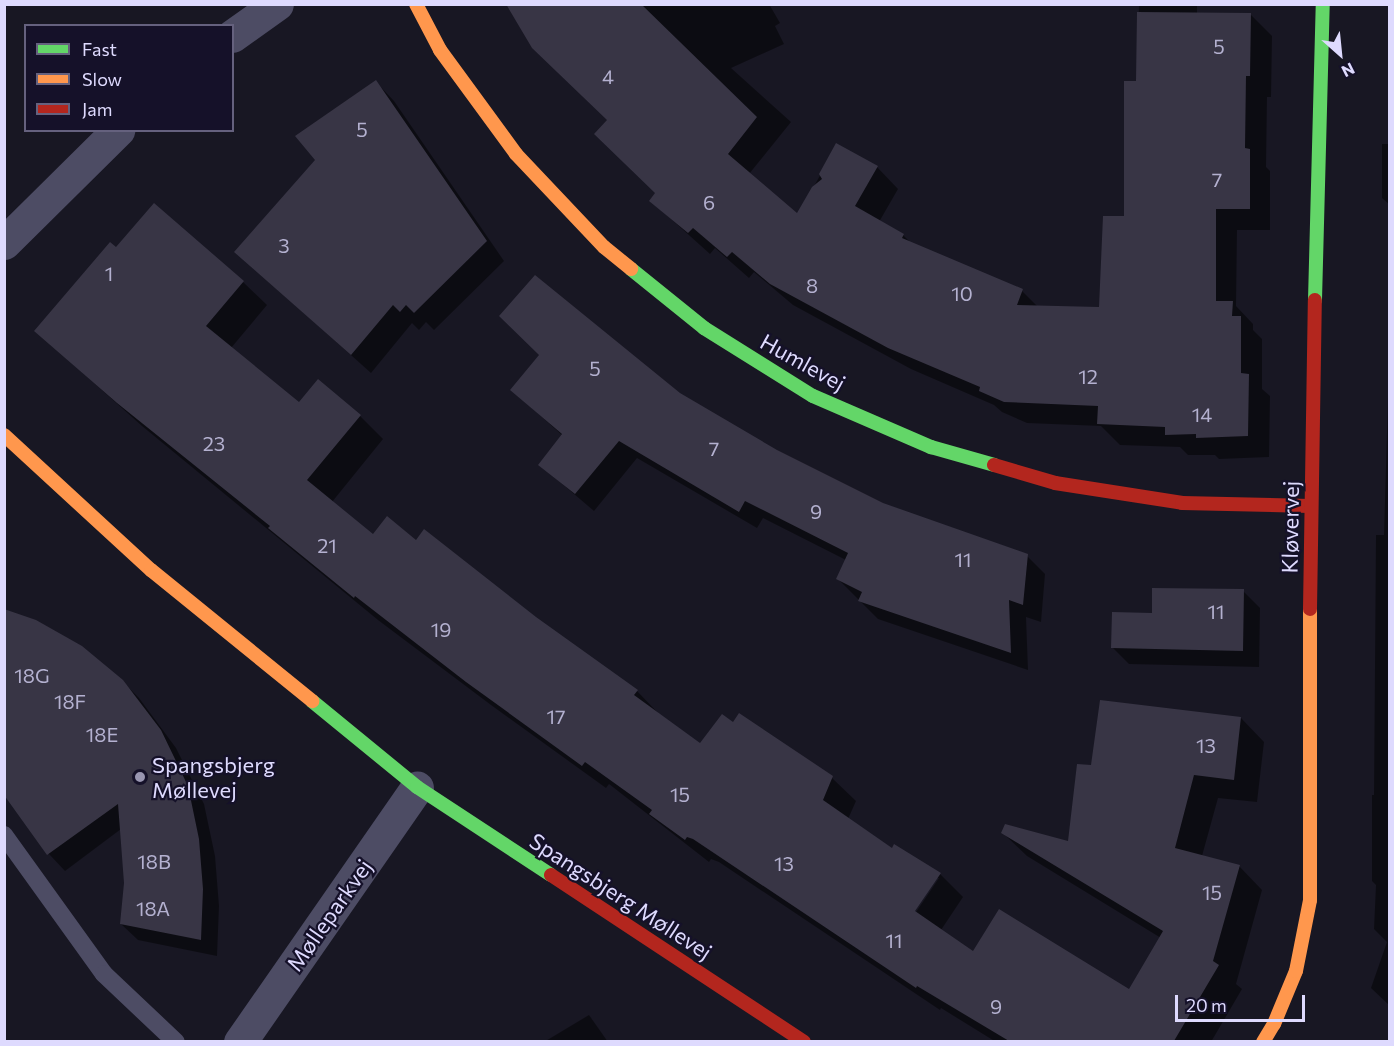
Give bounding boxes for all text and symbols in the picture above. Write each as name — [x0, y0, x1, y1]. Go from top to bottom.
legend — [24, 24, 234, 132]
north arrow — [1310, 24, 1370, 84]
house number: 5 — [1213, 34, 1225, 58]
text: Fast — [82, 38, 117, 60]
text: N — [1339, 59, 1358, 82]
house number: 4 — [602, 64, 614, 88]
text: Slow — [82, 68, 122, 90]
text: Jam — [82, 98, 112, 120]
house number: 5 — [356, 117, 368, 141]
house number: 7 — [1212, 167, 1222, 191]
house number: 6 — [703, 190, 715, 214]
house number: 3 — [278, 233, 290, 257]
house number: 1 — [105, 261, 113, 285]
house number: 8 — [806, 273, 818, 297]
house number: 10 — [951, 281, 973, 305]
street label: Humlevej — [756, 328, 850, 396]
house number: 5 — [589, 356, 601, 380]
house number: 12 — [1078, 364, 1098, 388]
house number: 14 — [1192, 402, 1212, 426]
house number: 23 — [203, 431, 225, 455]
house number: 7 — [709, 436, 719, 460]
street label: Kløvervej — [1276, 481, 1304, 573]
house number: 9 — [810, 499, 822, 523]
house number: 21 — [317, 533, 337, 557]
house number: 11 — [954, 547, 972, 571]
house number: 11 — [1207, 599, 1225, 623]
house number: 19 — [431, 617, 451, 641]
house number: 18G — [14, 663, 50, 687]
house number: 18F — [54, 689, 86, 713]
house number: 17 — [546, 704, 566, 728]
house number: 18E — [86, 722, 118, 746]
house number: 13 — [1196, 733, 1216, 757]
place label: Spangsbjerg Møllevej — [152, 751, 275, 802]
marker: Spangsbjerg Møllevej — [133, 770, 147, 784]
house number: 15 — [670, 782, 690, 806]
street label: Spangsbjerg Møllevej — [525, 827, 717, 965]
house number: 18B — [137, 849, 171, 873]
house number: 13 — [774, 851, 794, 875]
street label: Mølleparkvej — [281, 854, 377, 976]
house number: 15 — [1202, 880, 1222, 904]
house number: 18A — [136, 896, 170, 920]
house number: 11 — [885, 928, 903, 952]
scale bar — [1178, 983, 1308, 1021]
house number: 9 — [990, 994, 1002, 1018]
text: 20 m — [1186, 994, 1227, 1016]

